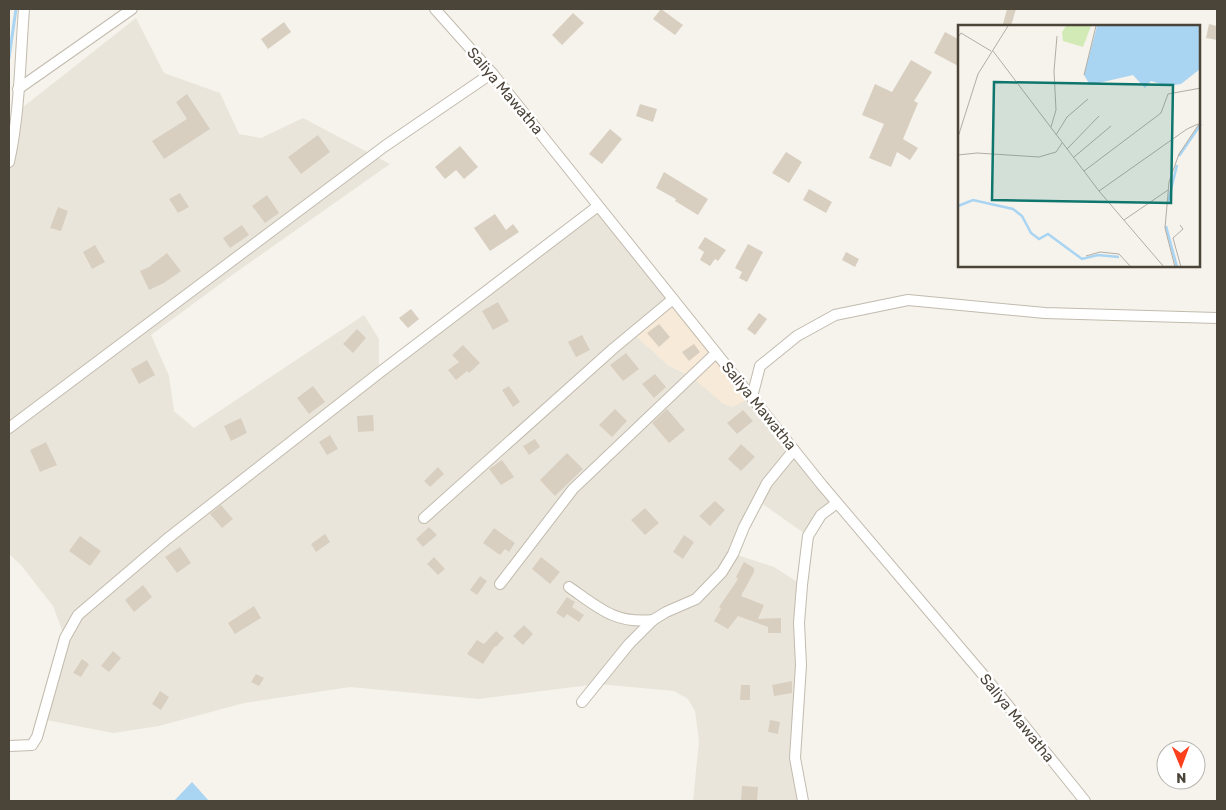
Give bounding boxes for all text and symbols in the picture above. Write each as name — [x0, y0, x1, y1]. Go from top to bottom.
inset map — [958, 25, 1201, 268]
street label: Saliya Mawatha — [463, 44, 547, 138]
street label: Saliya Mawatha — [718, 358, 800, 454]
street label: Saliya Mawatha — [976, 670, 1058, 766]
north arrow — [1156, 740, 1206, 790]
text: N — [1176, 769, 1186, 786]

